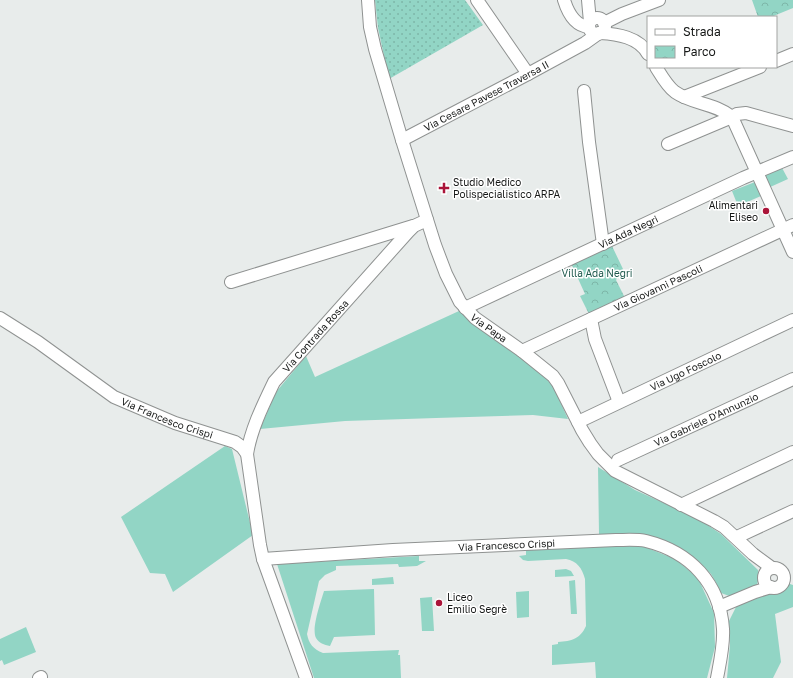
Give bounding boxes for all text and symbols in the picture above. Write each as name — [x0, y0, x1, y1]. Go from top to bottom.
legend — [647, 16, 777, 68]
text: Strada — [683, 24, 721, 39]
text: Parco — [683, 44, 716, 59]
street label: Via Cesare Pavese Traversa II — [422, 58, 551, 134]
place label: Studio Medico Polispecialistico ARPA — [453, 176, 560, 200]
marker: Studio Medico Polispecialistico ARPA — [438, 182, 450, 194]
place label: Alimentari Eliseo — [709, 199, 758, 223]
marker: Alimentari Eliseo — [761, 206, 771, 216]
street label: Via Ada Negri — [596, 213, 660, 251]
street label: Via Giovanni Pascoli — [612, 262, 704, 314]
park label: Villa Ada Negri — [562, 267, 632, 279]
street label: Via Contrada Rossa — [280, 297, 351, 375]
street label: Via Papa — [468, 311, 509, 345]
street label: Via Ugo Foscolo — [648, 349, 723, 393]
street label: Via Gabriele D'Annunzio — [652, 390, 760, 449]
street label: Via Francesco Crispi — [120, 395, 215, 441]
street label: Via Francesco Crispi — [458, 537, 555, 553]
place label: Liceo Emilio Segrè — [447, 591, 507, 615]
marker: Liceo Emilio Segrè — [434, 598, 444, 608]

